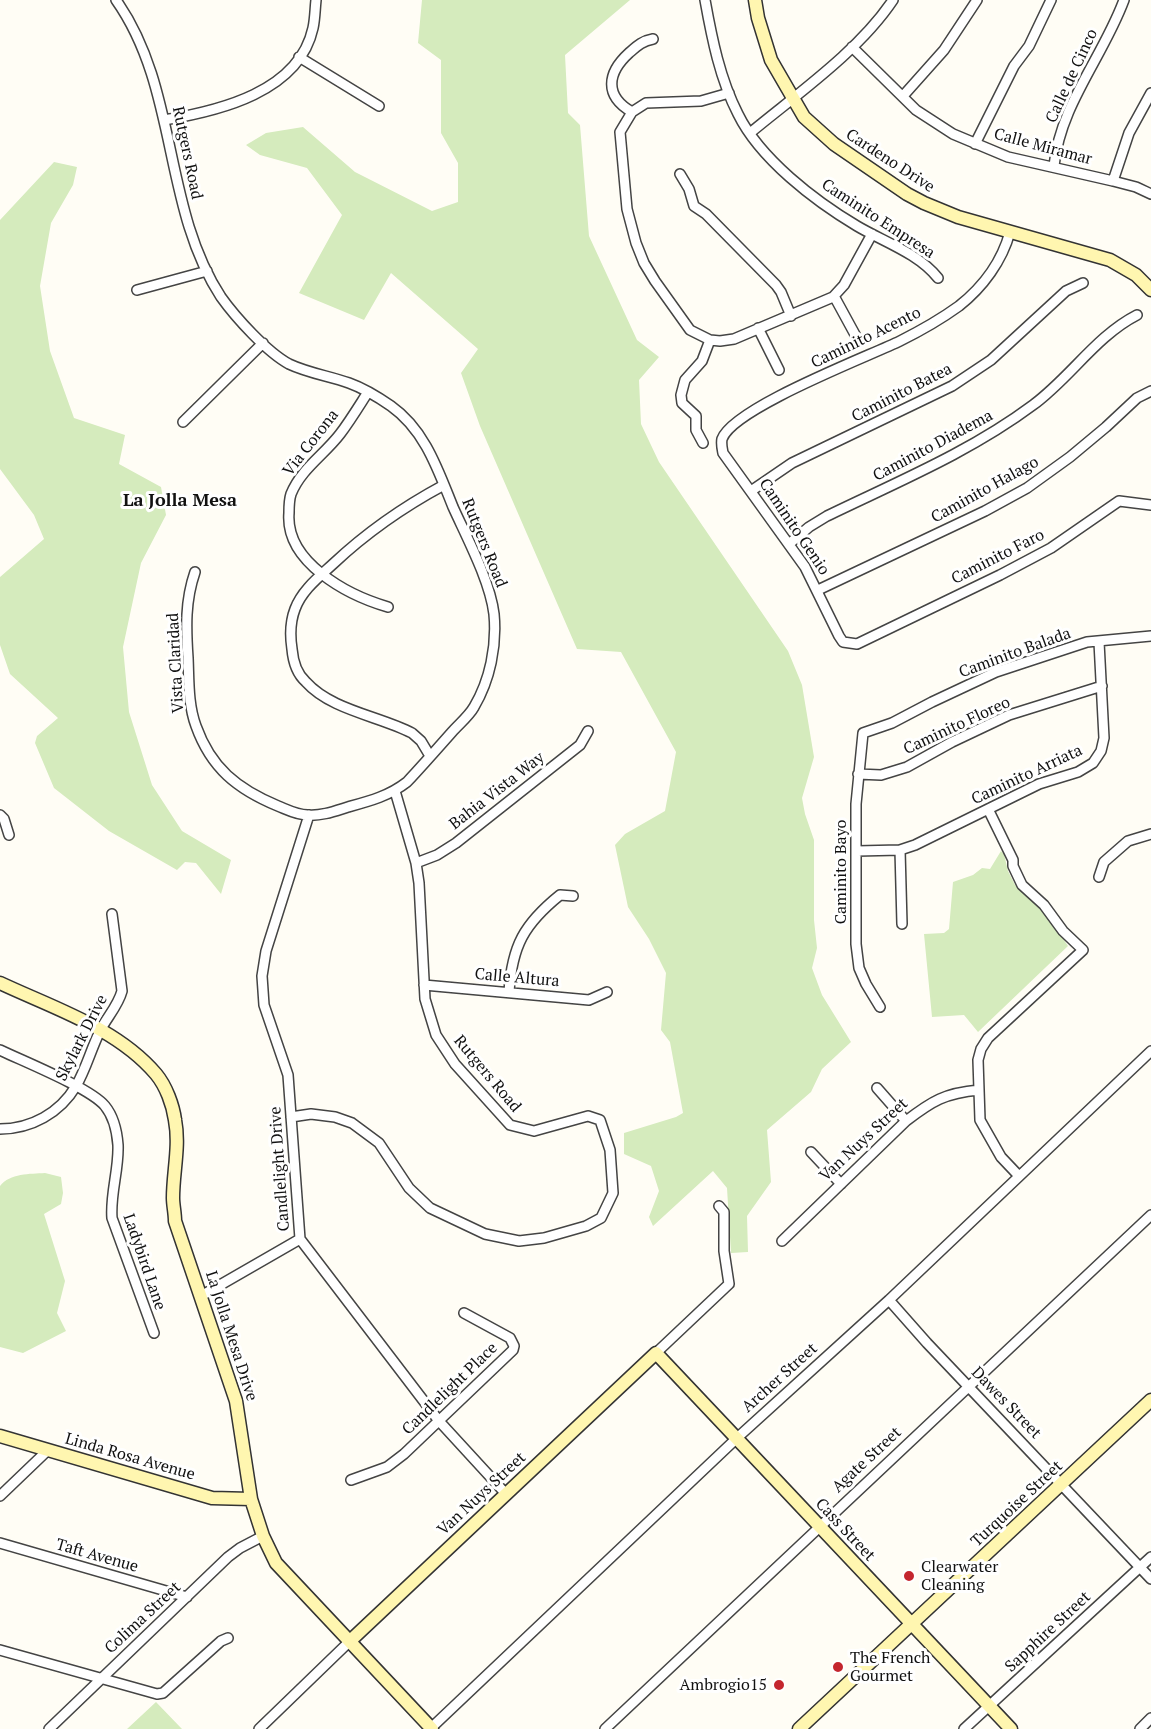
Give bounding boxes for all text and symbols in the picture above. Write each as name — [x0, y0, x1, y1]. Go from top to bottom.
street label: Calle de Cinco — [1042, 26, 1102, 126]
street label: Rutgers Road — [168, 105, 206, 201]
street label: Cardeno Drive — [842, 125, 938, 197]
street label: Calle Miramar — [992, 125, 1094, 169]
street label: Caminito Empresa — [818, 175, 938, 263]
street label: Caminito Acento — [808, 303, 924, 373]
street label: Caminito Batea — [849, 359, 955, 427]
street label: Via Corona — [279, 406, 343, 480]
street label: Caminito Diadema — [870, 406, 996, 486]
street label: Caminito Halago — [928, 453, 1042, 527]
street label: Caminito Genio — [755, 475, 833, 579]
district label: La Jolla Mesa — [123, 490, 237, 512]
street label: Rutgers Road — [457, 496, 511, 590]
street label: Caminito Faro — [948, 525, 1048, 589]
street label: Vista Claridad — [164, 612, 188, 714]
street label: Caminito Balada — [956, 624, 1074, 682]
street label: Caminito Floreo — [901, 693, 1013, 759]
street label: Caminito Arriata — [969, 741, 1085, 809]
street label: Bahia Vista Way — [446, 748, 548, 834]
street label: Caminito Bayo — [831, 820, 851, 924]
street label: Calle Altura — [474, 965, 560, 991]
street label: Skylark Drive — [52, 992, 112, 1084]
street label: Rutgers Road — [449, 1032, 525, 1116]
street label: Van Nuys Street — [816, 1094, 912, 1186]
street label: Candlelight Drive — [266, 1106, 294, 1232]
street label: Ladybird Lane — [119, 1211, 169, 1313]
street label: La Jolla Mesa Drive — [201, 1269, 261, 1403]
street label: Candlelight Place — [399, 1339, 501, 1439]
street label: Archer Street — [738, 1339, 822, 1417]
street label: Dawes Street — [967, 1363, 1045, 1443]
street label: Agate Street — [828, 1423, 906, 1497]
street label: Linda Rosa Avenue — [63, 1429, 197, 1485]
street label: Van Nuys Street — [434, 1448, 530, 1540]
street label: Turquoise Street — [967, 1457, 1067, 1551]
street label: Cass Street — [811, 1495, 879, 1565]
street label: Taft Avenue — [53, 1535, 141, 1577]
place label: Clearwater Cleaning — [921, 1557, 998, 1595]
marker: Clearwater Cleaning — [902, 1569, 916, 1583]
street label: Colima Street — [101, 1578, 185, 1658]
street label: Sapphire Street — [1001, 1588, 1095, 1676]
place label: The French Gourmet — [850, 1648, 930, 1686]
marker: The French Gourmet — [831, 1660, 845, 1674]
place label: Ambrogio15 — [679, 1675, 767, 1695]
marker: Ambrogio15 — [772, 1678, 786, 1692]

